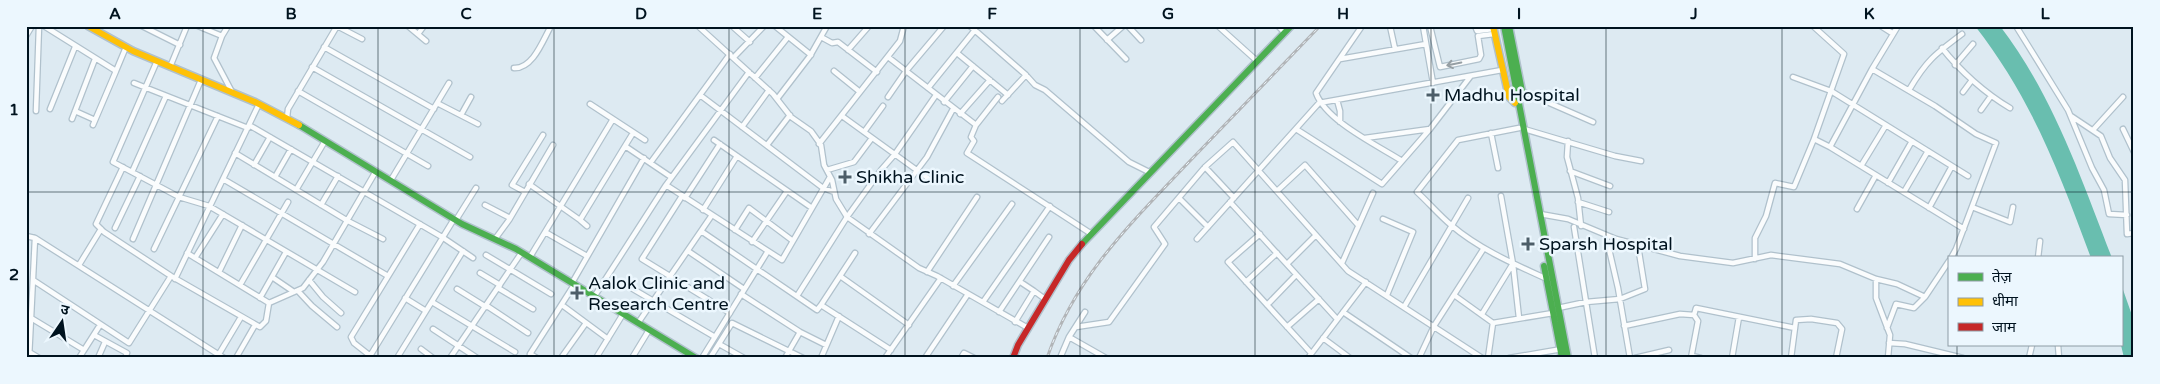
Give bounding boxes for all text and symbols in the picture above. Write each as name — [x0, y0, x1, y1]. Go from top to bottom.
text: A — [109, 4, 121, 24]
text: B — [285, 4, 297, 24]
text: C — [460, 4, 472, 24]
text: D — [635, 4, 647, 24]
text: E — [812, 4, 822, 24]
text: F — [987, 4, 997, 24]
text: G — [1162, 4, 1174, 24]
text: H — [1337, 4, 1349, 24]
text: I — [1517, 4, 1521, 24]
text: J — [1689, 4, 1698, 24]
text: K — [1864, 4, 1875, 24]
text: L — [2040, 4, 2050, 24]
one-way arrow — [1446, 60, 1462, 69]
place label: Madhu Hospital — [1444, 84, 1580, 106]
marker: Madhu Hospital — [1426, 88, 1440, 102]
text: 1 — [9, 100, 19, 120]
place label: Shikha Clinic — [856, 166, 964, 188]
marker: Shikha Clinic — [838, 170, 852, 184]
place label: Sparsh Hospital — [1539, 233, 1673, 255]
marker: Sparsh Hospital — [1521, 237, 1535, 251]
legend — [1948, 256, 2122, 346]
text: 2 — [9, 265, 19, 285]
text: तेज़ — [1992, 268, 2013, 286]
place label: Aalok Clinic and Research Centre — [588, 272, 729, 315]
marker: Aalok Clinic and Research Centre — [570, 286, 584, 300]
text: धीमा — [1992, 292, 2019, 310]
north arrow — [38, 296, 88, 346]
text: उ — [59, 301, 71, 319]
text: जाम — [1992, 318, 2017, 336]

